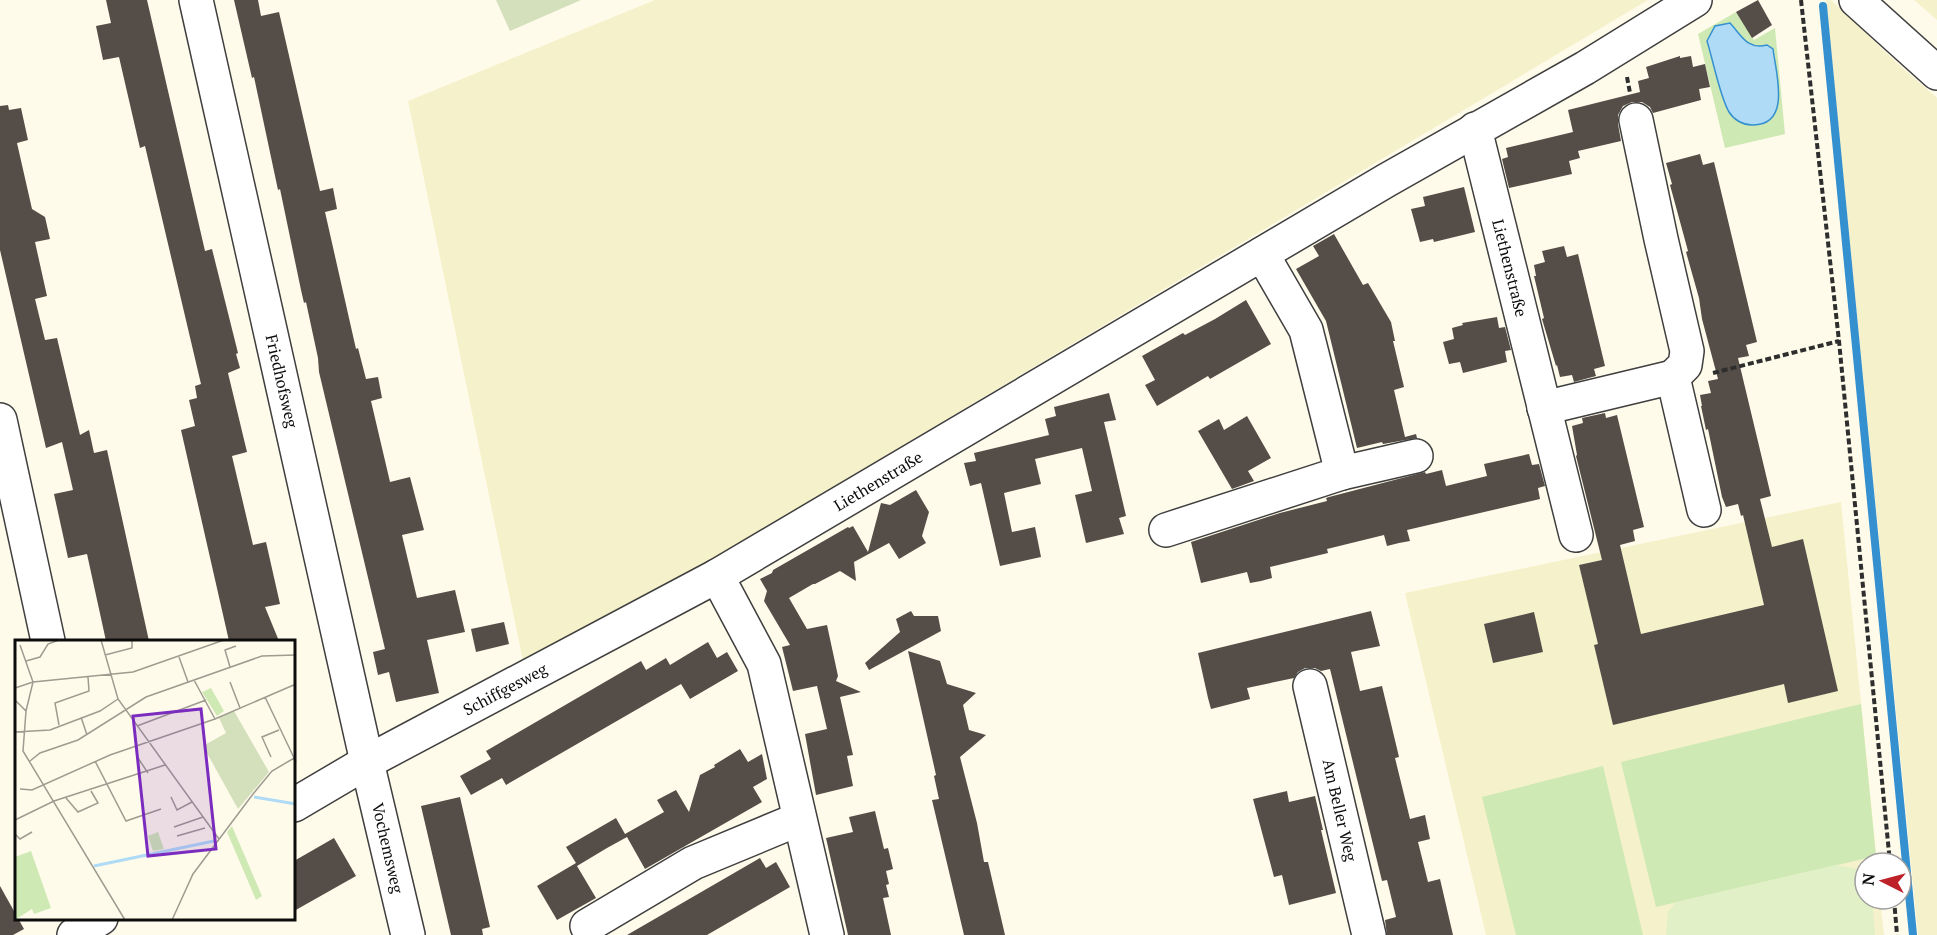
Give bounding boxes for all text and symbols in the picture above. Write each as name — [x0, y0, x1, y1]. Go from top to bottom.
street label: Liethenstraße — [1487, 217, 1533, 319]
street label: Friedhofsweg — [261, 332, 304, 430]
street label: Liethenstraße — [830, 446, 926, 516]
inset map — [15, 640, 296, 920]
street label: Schiffgesweg — [459, 657, 551, 720]
street label: Am Beller Weg — [1318, 757, 1363, 864]
street label: Vochemsweg — [367, 801, 409, 896]
north arrow — [1853, 851, 1913, 911]
text: N — [1857, 872, 1880, 887]

